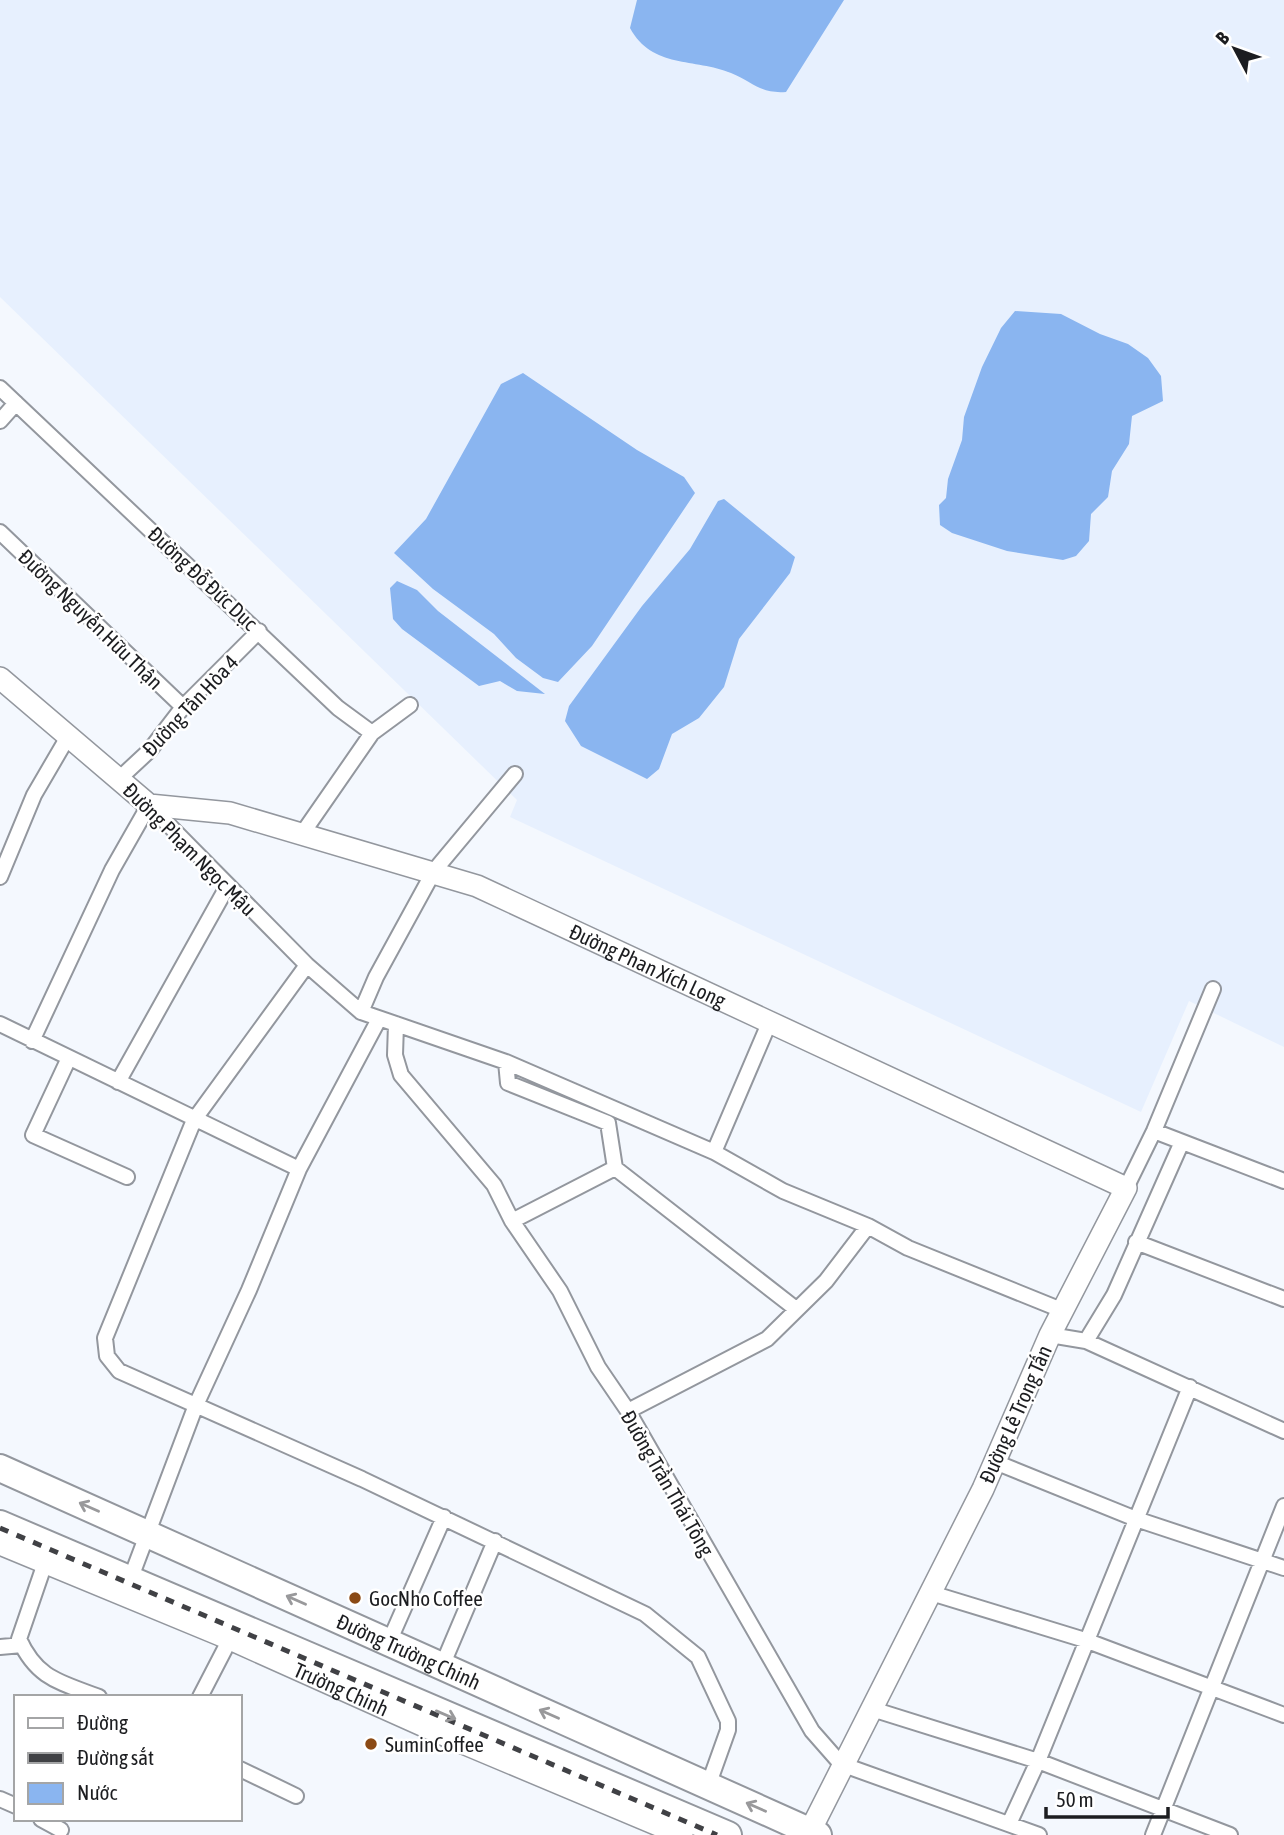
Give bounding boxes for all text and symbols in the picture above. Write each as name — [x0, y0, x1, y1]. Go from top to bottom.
north arrow — [1200, 14, 1270, 84]
text: B — [1211, 27, 1233, 48]
street label: Đường Đỗ Đức Dục — [143, 521, 263, 635]
street label: Đường Nguyễn Hữu Thận — [14, 544, 168, 694]
street label: Đường Tân Hòa 4 — [137, 650, 243, 760]
street label: Đường Phạm Ngọc Mậu — [119, 778, 261, 920]
street label: Đường Phan Xích Long — [566, 919, 730, 1012]
street label: Đường Lê Trọng Tấn — [974, 1341, 1056, 1487]
street label: Đường Trần Thái Tông — [617, 1406, 719, 1560]
one-way arrow — [79, 1500, 100, 1513]
place label: GocNho Coffee — [369, 1586, 483, 1610]
marker: GocNho Coffee — [347, 1590, 363, 1606]
one-way arrow — [286, 1593, 307, 1606]
street label: Đường Trường Chinh — [333, 1608, 485, 1694]
street label: Trường Chinh — [291, 1656, 393, 1720]
legend — [14, 1695, 242, 1821]
one-way arrow — [538, 1707, 560, 1720]
one-way arrow — [435, 1709, 456, 1722]
text: Đường — [77, 1710, 128, 1734]
place label: SuminCoffee — [385, 1732, 484, 1756]
marker: SuminCoffee — [363, 1736, 379, 1752]
text: Đường sắt — [77, 1745, 154, 1769]
scale bar — [1046, 1776, 1168, 1820]
text: Nước — [77, 1780, 117, 1804]
text: 50 m — [1056, 1787, 1094, 1811]
one-way arrow — [746, 1800, 767, 1814]

